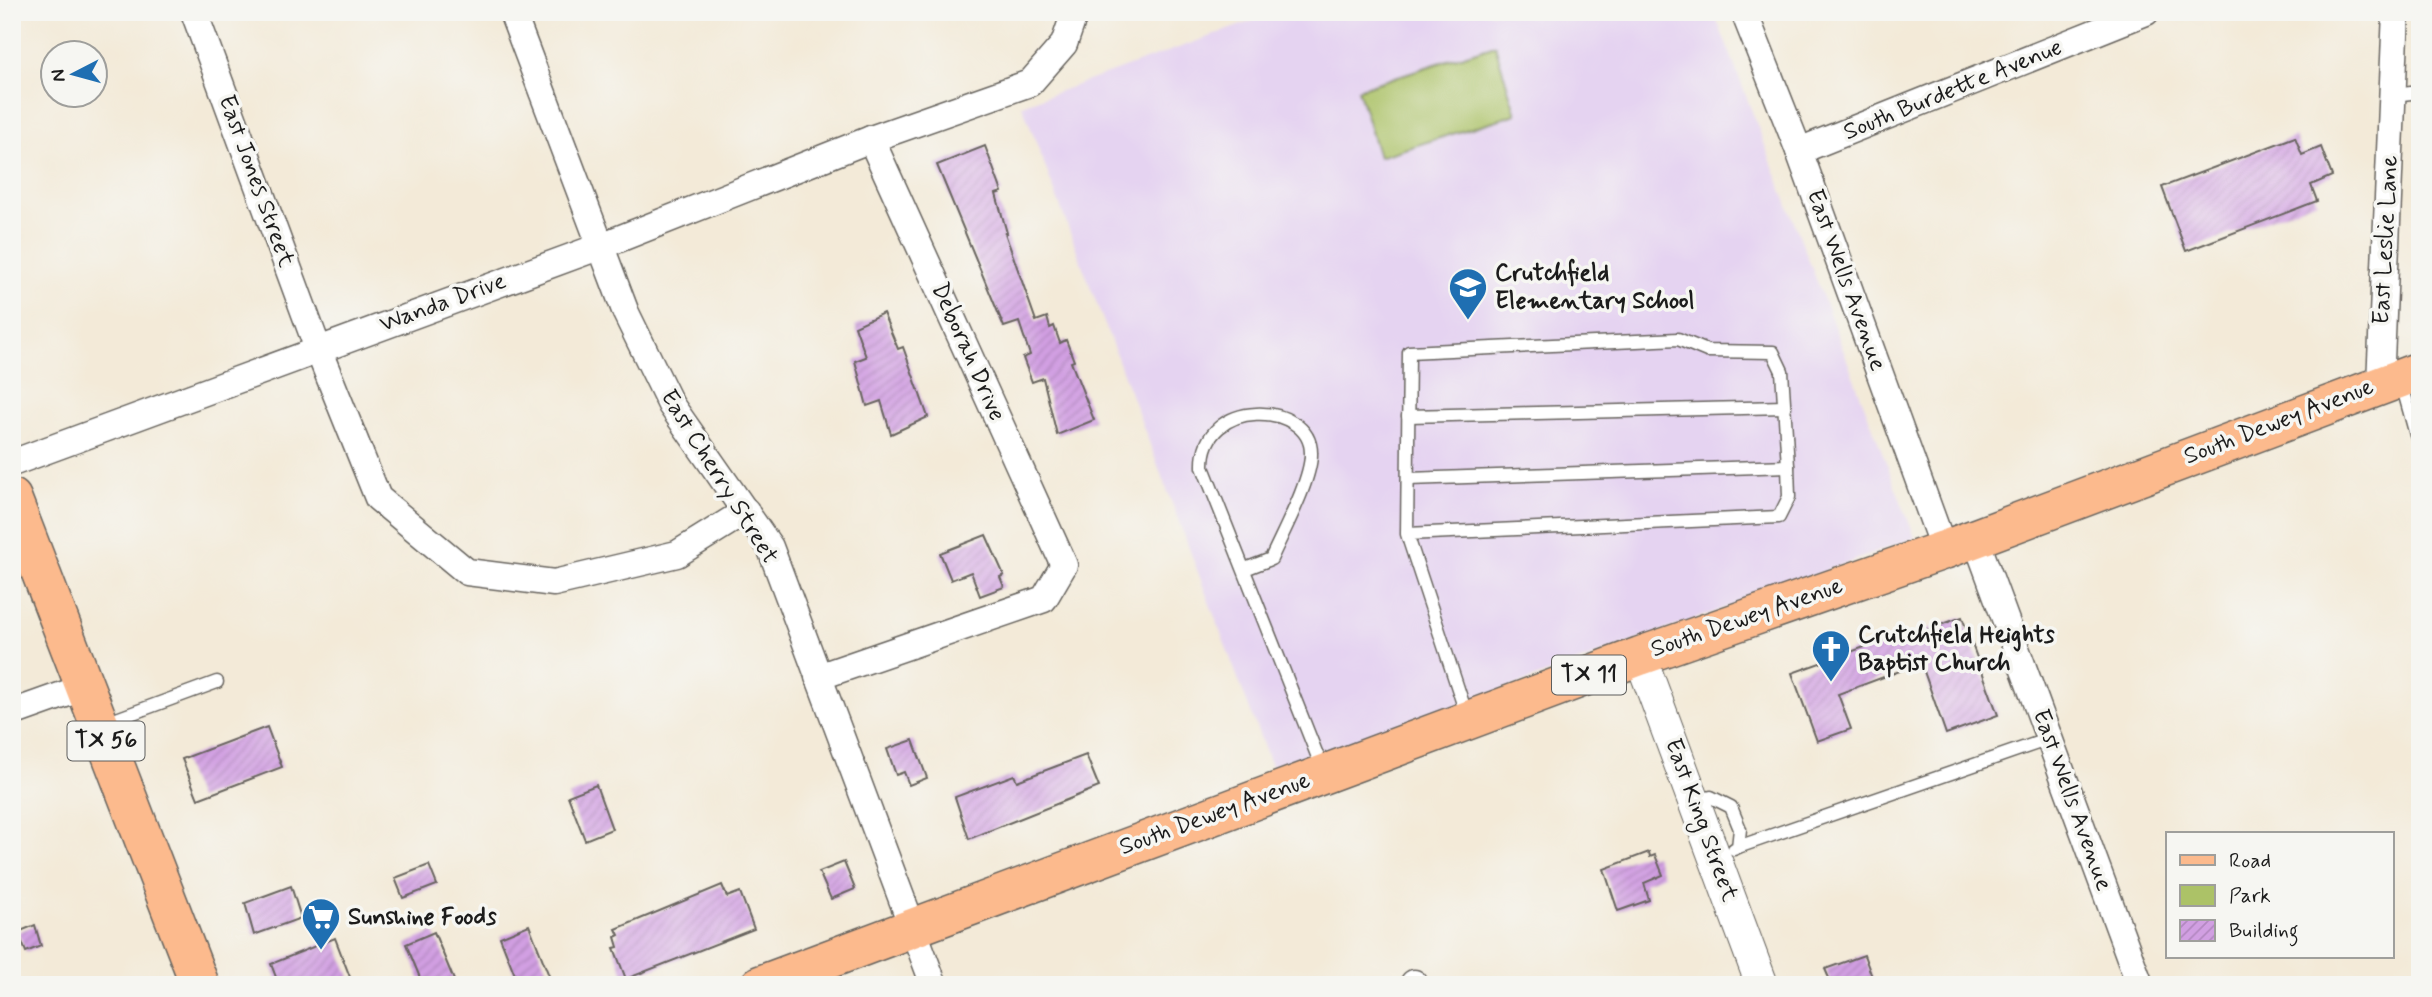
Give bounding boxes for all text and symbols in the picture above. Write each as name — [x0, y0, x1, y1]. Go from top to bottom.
street label: South Burdette Avenue — [1839, 32, 2067, 148]
north arrow — [38, 38, 108, 108]
text: N — [45, 68, 72, 83]
street label: East Jones Street — [211, 91, 301, 271]
street label: East Leslie Lane — [2366, 154, 2406, 326]
street label: East Wells Avenue — [1799, 185, 1893, 375]
place label: Crutchfield Elementary School — [1495, 258, 1695, 317]
street label: Wanda Drive — [376, 266, 511, 340]
school or university icon: Crutchfield Elementary School — [1447, 266, 1489, 321]
street label: Deborah Drive — [924, 278, 1012, 426]
street label: South Dewey Avenue — [2180, 372, 2378, 472]
street label: East Cherry Street — [653, 384, 785, 570]
street label: South Dewey Avenue — [1647, 571, 1847, 665]
place label: Crutchfield Heights Baptist Church — [1858, 620, 2055, 679]
church icon: Crutchfield Heights Baptist Church — [1810, 628, 1852, 683]
road number: TX 11 — [1552, 656, 1626, 694]
street label: East Wells Avenue — [2025, 705, 2119, 895]
road number: TX 56 — [68, 722, 144, 761]
street label: East King Street — [1655, 734, 1745, 907]
street label: South Dewey Avenue — [1115, 765, 1315, 863]
legend — [2166, 832, 2394, 958]
text: Road — [2229, 847, 2271, 875]
text: Park — [2229, 882, 2271, 910]
supermarket icon: Sunshine Foods — [300, 896, 342, 951]
place label: Sunshine Foods — [348, 902, 497, 933]
text: Building — [2229, 917, 2299, 947]

